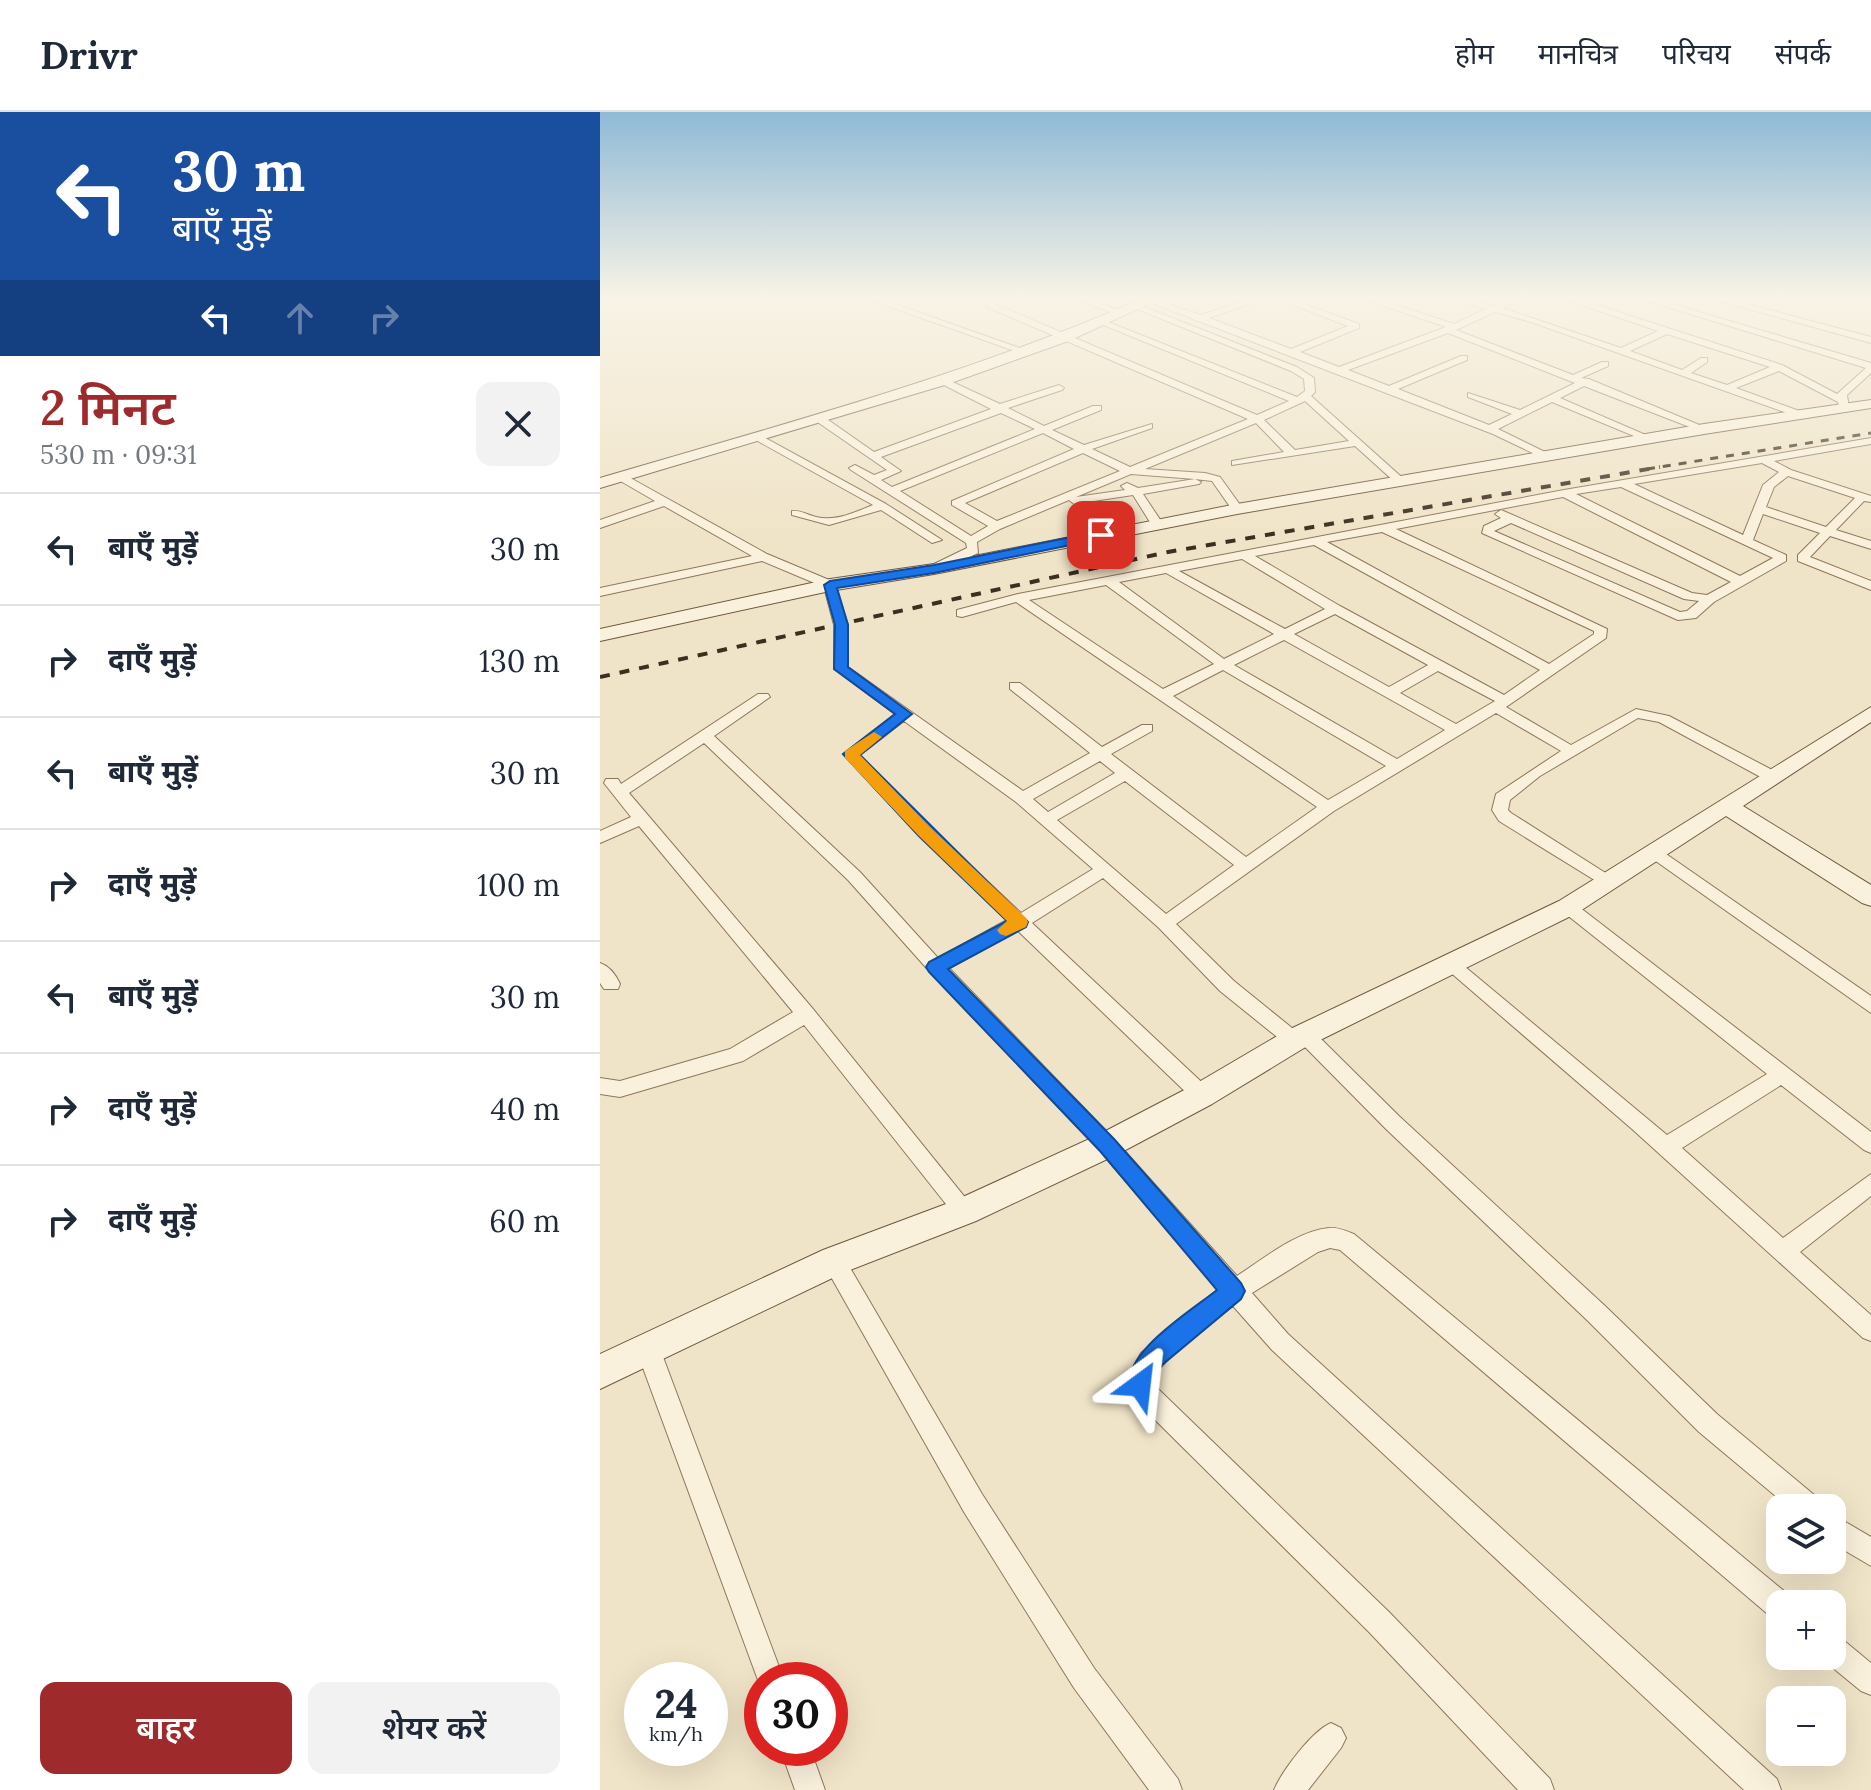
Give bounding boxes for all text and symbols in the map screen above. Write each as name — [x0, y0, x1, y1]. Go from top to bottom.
text: Drivr — [40, 31, 138, 79]
text: होम — [1455, 36, 1494, 72]
text: मानचित्र — [1538, 36, 1618, 72]
text: परिचय — [1662, 36, 1731, 72]
text: संपर्क — [1775, 36, 1831, 72]
text: 30 m — [172, 135, 305, 206]
icon: left — [40, 144, 144, 248]
text: बाएँ मुड़ें — [172, 205, 272, 251]
icon: left — [194, 296, 238, 340]
icon: ahead — [278, 296, 322, 340]
icon: right — [362, 296, 406, 340]
text: 2 मिनट — [40, 377, 176, 438]
button: close — [476, 382, 560, 466]
text: 530 m · 09:31 — [40, 438, 197, 471]
pin — [1067, 501, 1135, 569]
icon: arrive — [1079, 513, 1123, 557]
icon: left — [40, 527, 84, 571]
text: बाएँ मुड़ें — [108, 528, 198, 566]
text: 30 m — [490, 530, 560, 568]
icon: right — [40, 639, 84, 683]
text: दाएँ मुड़ें — [108, 640, 196, 678]
text: 130 m — [479, 642, 560, 680]
icon: left — [40, 751, 84, 795]
text: बाएँ मुड़ें — [108, 752, 198, 790]
text: 30 m — [490, 754, 560, 792]
icon: right — [40, 863, 84, 907]
text: दाएँ मुड़ें — [108, 864, 196, 902]
text: 100 m — [477, 866, 560, 904]
icon: left — [40, 975, 84, 1019]
text: बाएँ मुड़ें — [108, 976, 198, 1014]
text: 30 m — [490, 978, 560, 1016]
icon: right — [40, 1087, 84, 1131]
text: दाएँ मुड़ें — [108, 1088, 196, 1126]
text: 40 m — [490, 1090, 560, 1128]
icon: right — [40, 1199, 84, 1243]
text: दाएँ मुड़ें — [108, 1200, 196, 1238]
text: 60 m — [489, 1202, 560, 1240]
position arrow — [1098, 1343, 1182, 1427]
map controls — [1766, 1494, 1846, 1766]
button: layers — [1766, 1494, 1846, 1574]
button: + — [1766, 1590, 1846, 1670]
speed limit sign: 30 — [744, 1662, 848, 1766]
text: 24 — [654, 1678, 698, 1729]
button: बाहर — [40, 1682, 292, 1774]
button: शेयर करें — [308, 1682, 560, 1774]
button: − — [1766, 1686, 1846, 1766]
text: km/h — [649, 1721, 703, 1746]

